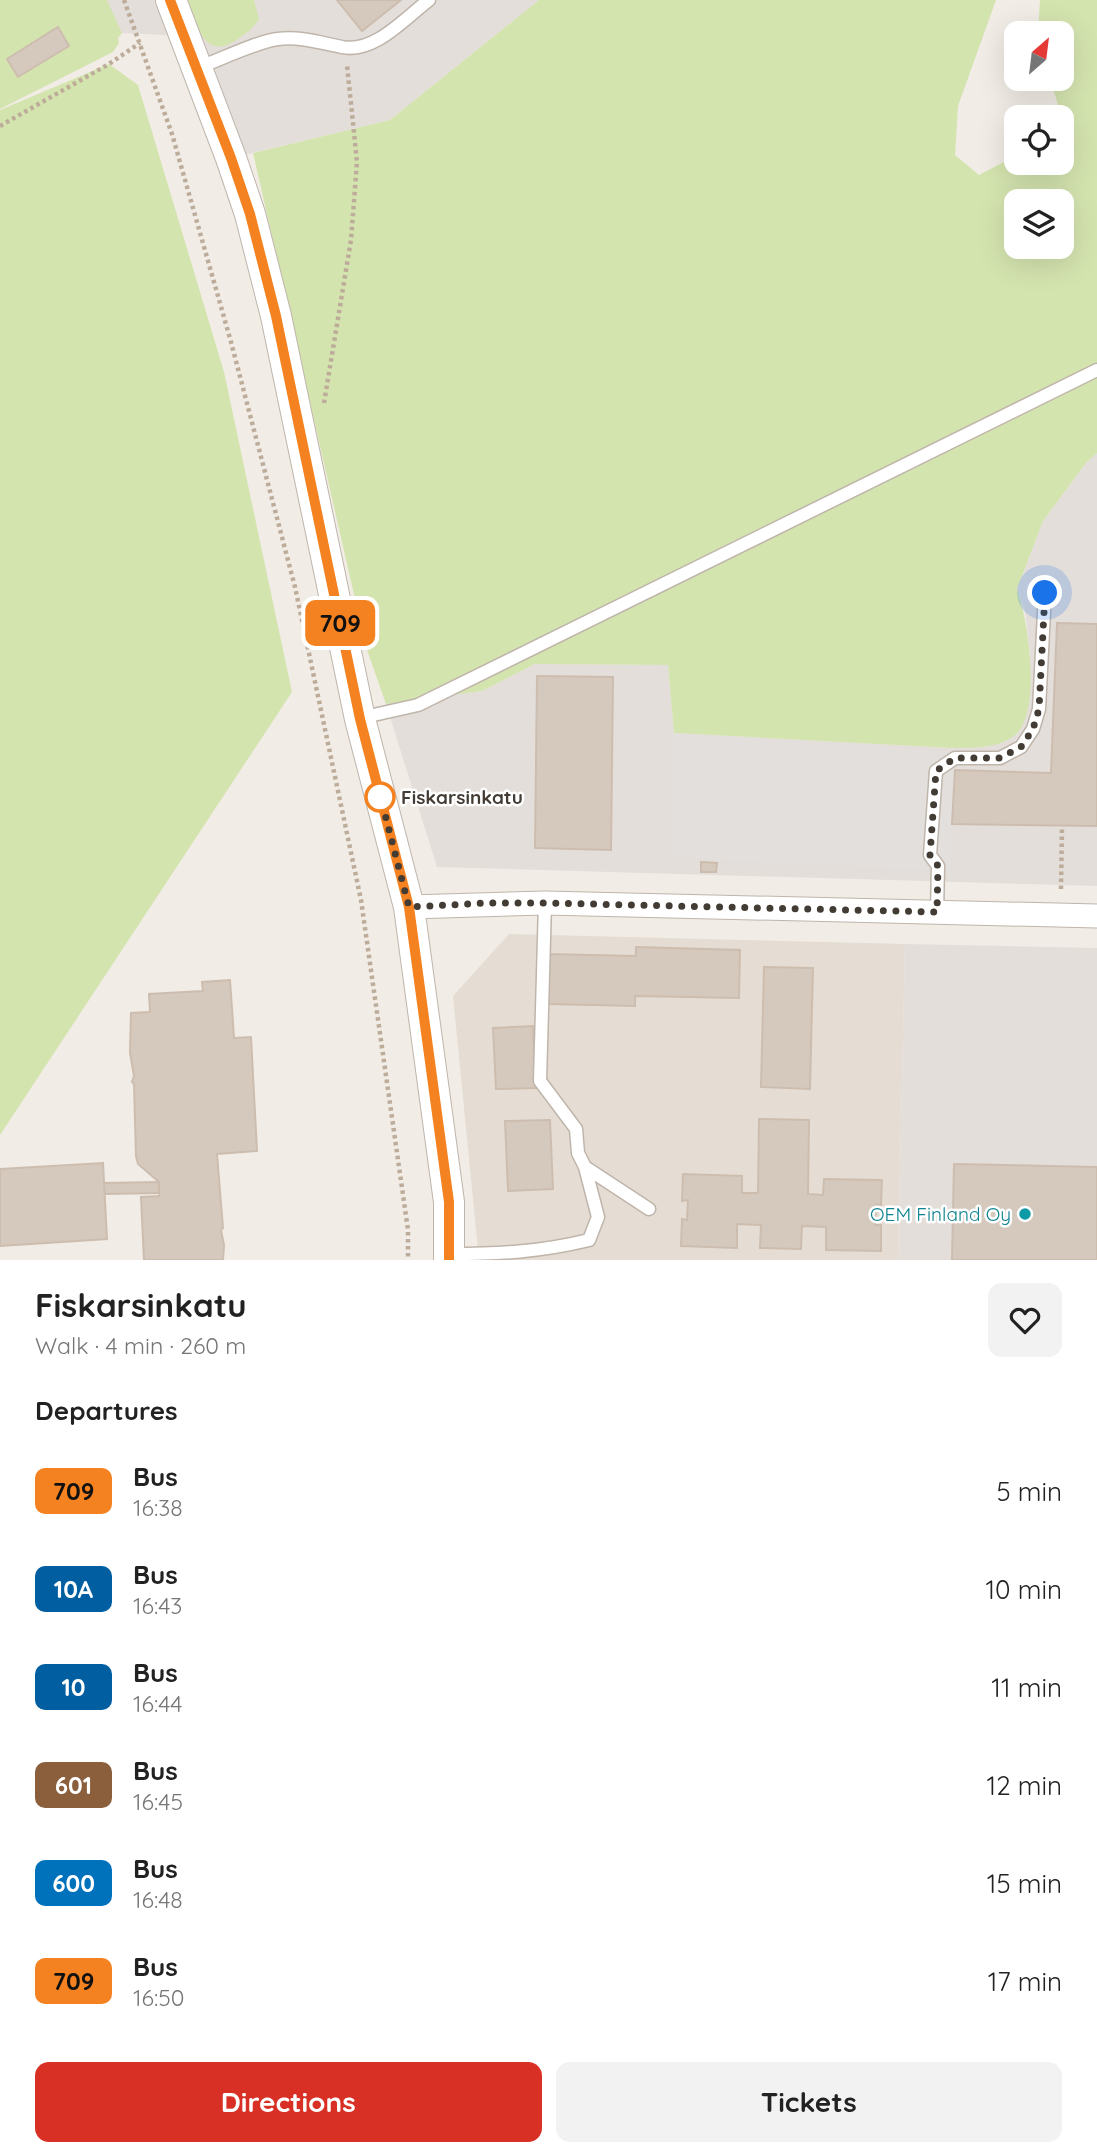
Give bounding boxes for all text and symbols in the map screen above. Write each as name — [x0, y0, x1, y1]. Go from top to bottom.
north arrow — [1004, 21, 1074, 91]
map controls — [1004, 21, 1074, 259]
button: locate — [1004, 105, 1074, 175]
button: layers — [1004, 189, 1074, 259]
your location — [1027, 575, 1062, 610]
line badge: 709 — [300, 600, 380, 646]
text: 709 — [319, 608, 361, 638]
marker: Fiskarsinkatu — [365, 782, 395, 812]
place label: Fiskarsinkatu — [401, 785, 523, 809]
place label: OEM Finland Oy — [870, 1202, 1011, 1226]
marker: OEM Finland Oy — [1017, 1206, 1033, 1222]
button: heart — [988, 1283, 1062, 1357]
text: Fiskarsinkatu — [35, 1284, 247, 1325]
text: Walk · 4 min · 260 m — [35, 1331, 246, 1360]
text: Departures — [35, 1394, 178, 1427]
text: Bus — [133, 1460, 178, 1493]
text: 5 min — [996, 1475, 1062, 1508]
text: 709 — [53, 1476, 94, 1506]
text: 16:38 — [133, 1493, 183, 1522]
text: Bus — [133, 1558, 178, 1591]
text: 10 min — [986, 1573, 1062, 1606]
text: 10A — [54, 1574, 93, 1604]
text: 16:43 — [133, 1591, 182, 1620]
text: Bus — [133, 1656, 178, 1689]
text: 11 min — [991, 1671, 1062, 1704]
text: 10 — [61, 1672, 86, 1702]
text: 16:44 — [133, 1689, 182, 1718]
text: Bus — [133, 1754, 178, 1787]
text: 12 min — [987, 1769, 1062, 1802]
text: 601 — [55, 1770, 92, 1800]
text: 16:45 — [133, 1787, 183, 1816]
text: Bus — [133, 1852, 178, 1885]
text: 15 min — [987, 1867, 1062, 1900]
text: 600 — [52, 1868, 95, 1898]
text: 16:48 — [133, 1885, 183, 1914]
text: Bus — [133, 1950, 178, 1983]
text: 17 min — [988, 1965, 1062, 1998]
text: 709 — [53, 1966, 94, 1996]
text: 16:50 — [133, 1983, 184, 2012]
button: Directions — [35, 2062, 542, 2142]
button: Tickets — [556, 2062, 1062, 2142]

